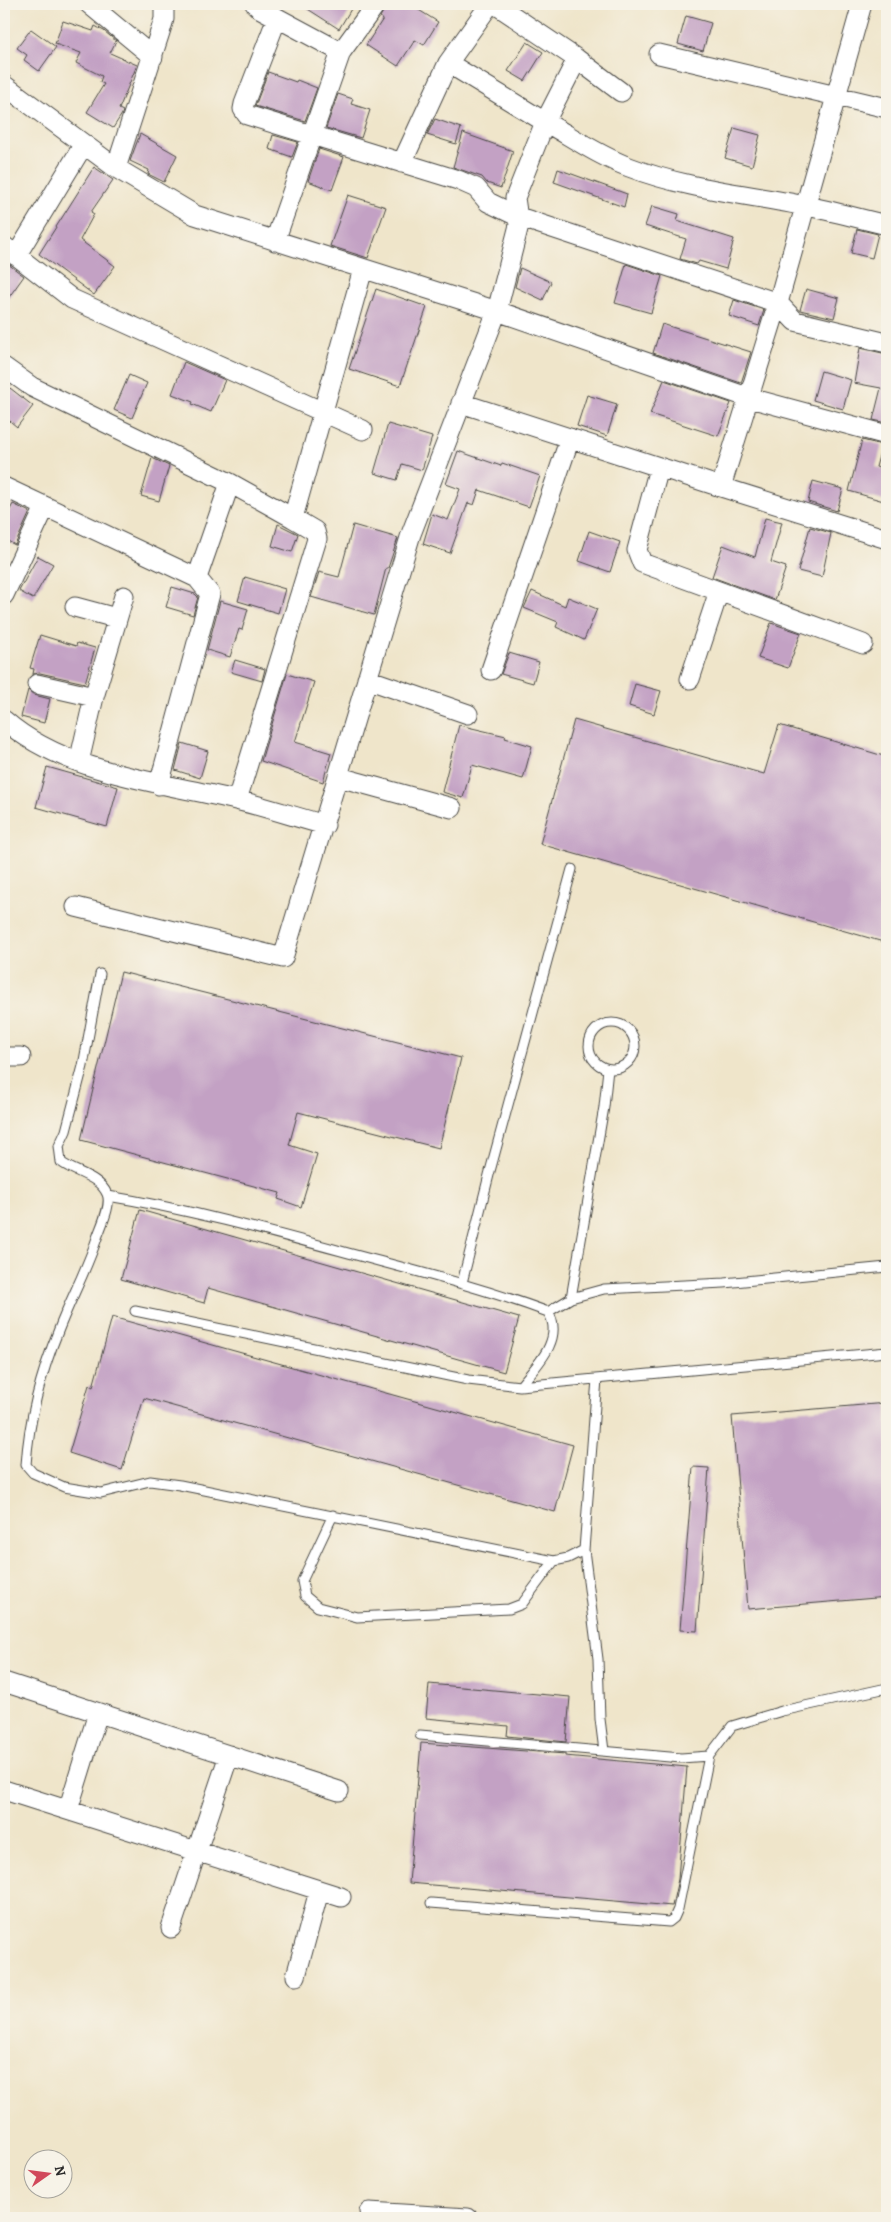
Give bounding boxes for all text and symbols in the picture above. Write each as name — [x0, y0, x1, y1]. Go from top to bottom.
north arrow — [22, 2150, 72, 2200]
text: N — [50, 2164, 71, 2178]

